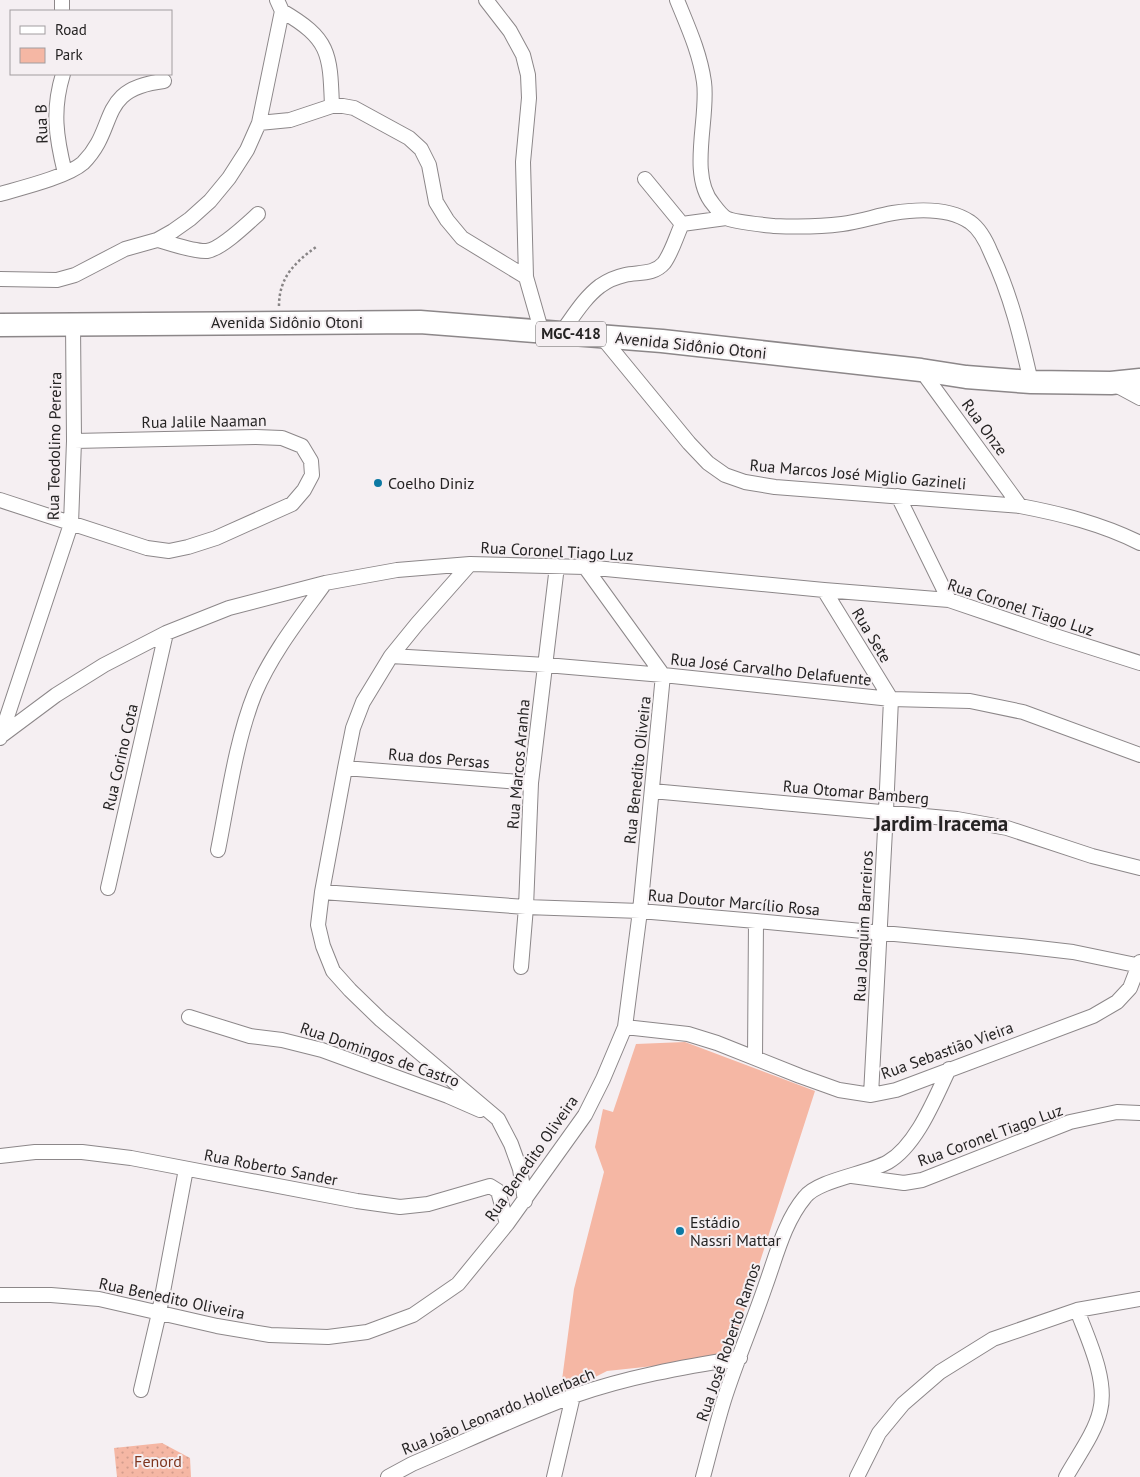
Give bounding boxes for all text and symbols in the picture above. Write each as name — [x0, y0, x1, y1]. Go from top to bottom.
legend — [10, 10, 172, 75]
text: Road — [55, 20, 87, 39]
text: Park — [55, 45, 83, 64]
street label: Rua B — [30, 104, 52, 144]
street label: Avenida Sidônio Otoni — [211, 312, 363, 332]
road number: MGC-418 — [536, 322, 606, 346]
street label: Avenida Sidônio Otoni — [614, 327, 768, 363]
street label: Rua Teodolino Pereira — [43, 372, 65, 520]
street label: Rua Onze — [958, 395, 1012, 459]
street label: Rua Jalile Naaman — [141, 410, 267, 432]
street label: Rua Marcos José Miglio Gazineli — [749, 455, 967, 493]
place label: Coelho Diniz — [388, 473, 475, 493]
marker: Coelho Diniz — [372, 477, 384, 489]
street label: Rua Coronel Tiago Luz — [480, 537, 634, 565]
street label: Rua Coronel Tiago Luz — [945, 574, 1097, 640]
street label: Rua Sete — [848, 604, 896, 666]
street label: Rua José Carvalho Delafuente — [670, 649, 872, 689]
street label: Rua Benedito Oliveira — [619, 695, 655, 845]
street label: Rua Marcos Aranha — [502, 698, 534, 830]
street label: Rua Corino Cota — [98, 702, 142, 812]
street label: Rua dos Persas — [387, 744, 491, 772]
street label: Rua Otomar Bamberg — [782, 776, 930, 808]
district label: Jardim Iracema — [873, 810, 1008, 837]
street label: Rua Joaquim Barreiros — [849, 850, 877, 1002]
street label: Rua Doutor Marcílio Rosa — [647, 885, 821, 919]
street label: Rua Domingos de Castro — [298, 1017, 462, 1091]
street label: Rua Sebastião Vieira — [878, 1017, 1016, 1083]
street label: Rua Benedito Oliveira — [480, 1091, 582, 1225]
street label: Rua Coronel Tiago Luz — [915, 1099, 1065, 1171]
street label: Rua Roberto Sander — [203, 1144, 340, 1190]
place label: Estádio Nassri Mattar — [690, 1212, 782, 1250]
marker: Estádio Nassri Mattar — [674, 1225, 686, 1237]
street label: Rua José Roberto Ramos — [691, 1260, 765, 1424]
street label: Rua Benedito Oliveira — [97, 1273, 247, 1323]
street label: Rua João Leonardo Hollerbach — [399, 1363, 597, 1459]
park label: Fenord — [134, 1451, 182, 1471]

